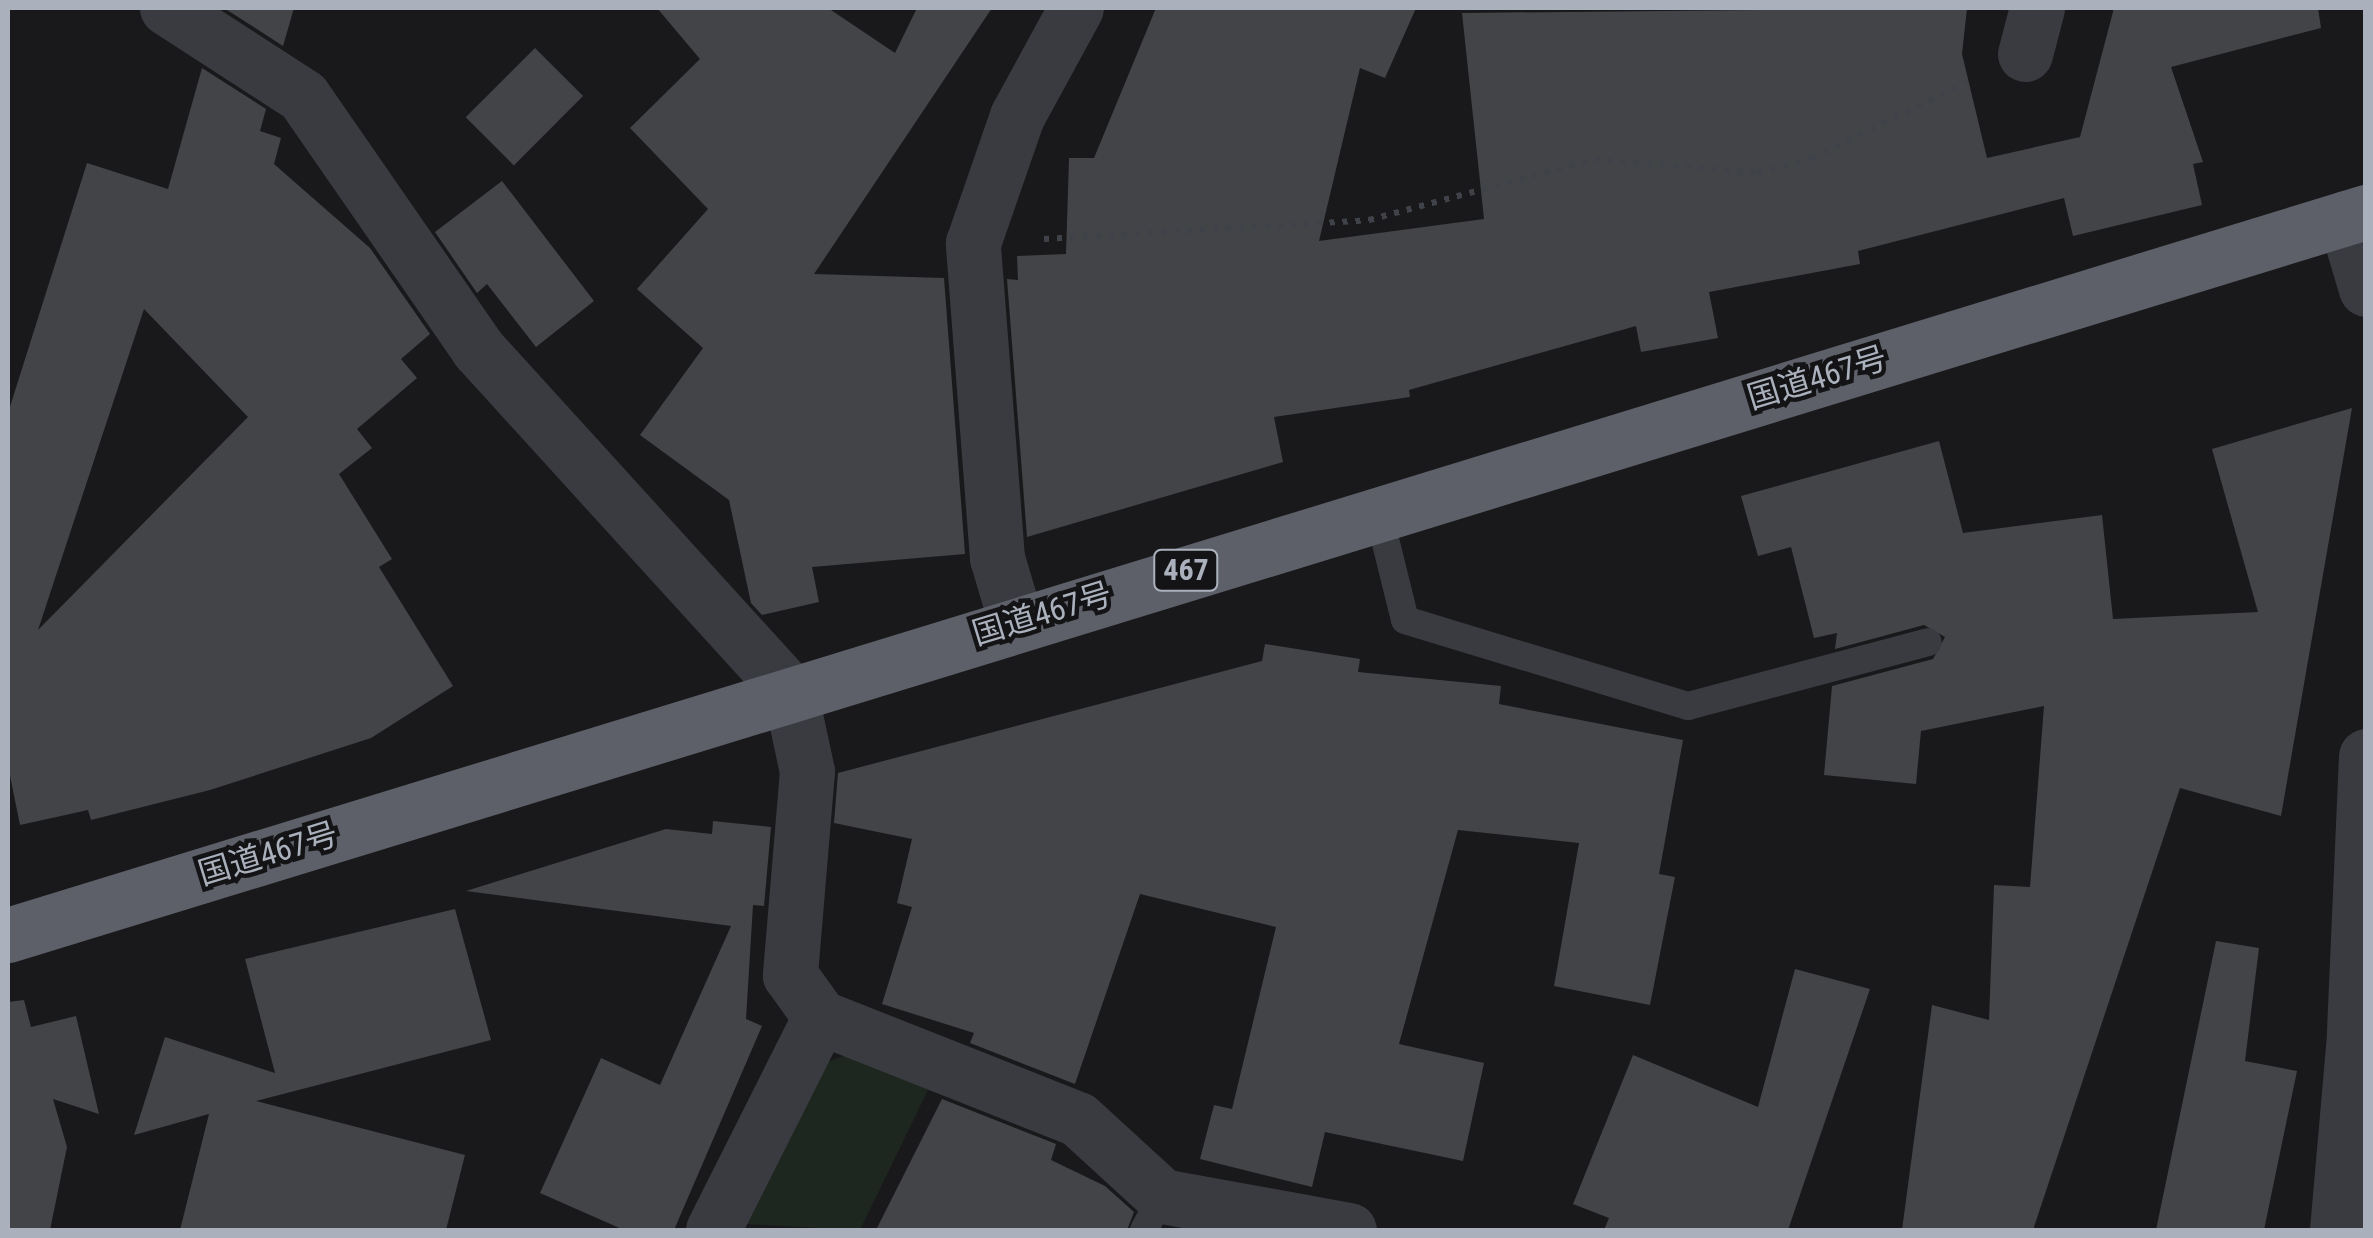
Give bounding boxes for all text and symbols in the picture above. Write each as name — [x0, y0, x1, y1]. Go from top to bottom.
street label: 国道467号 — [1743, 339, 1891, 417]
road number: 467 — [1151, 545, 1221, 595]
street label: 国道467号 — [968, 575, 1116, 653]
street label: 国道467号 — [194, 815, 342, 893]

